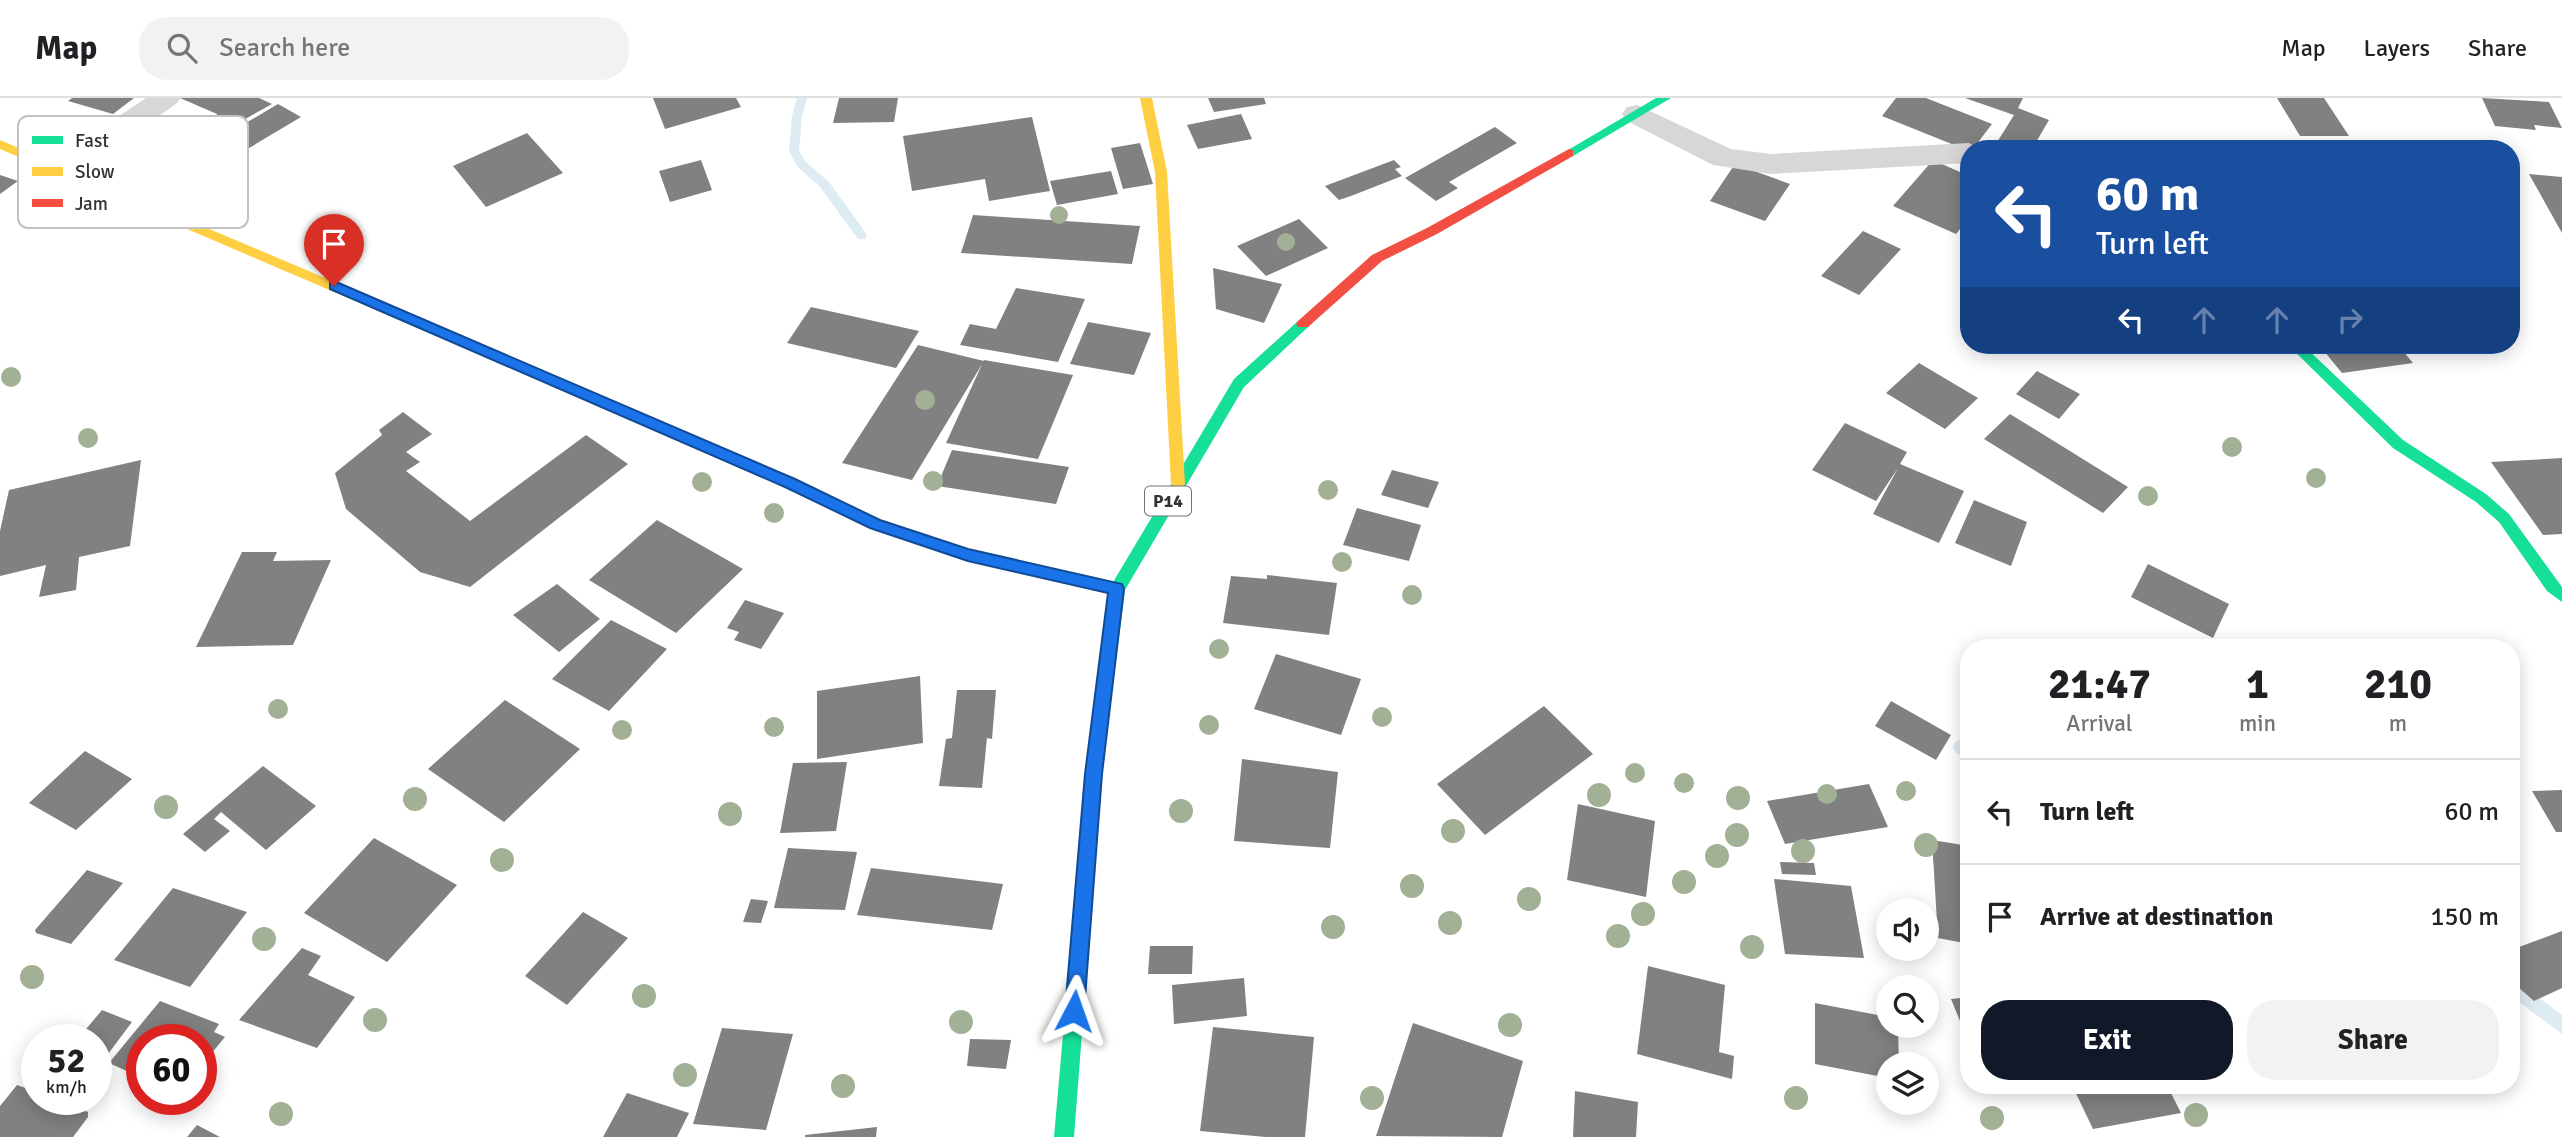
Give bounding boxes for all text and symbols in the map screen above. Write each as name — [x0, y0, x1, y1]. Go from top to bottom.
search box — [139, 17, 629, 80]
text: Map — [35, 28, 97, 69]
icon: search — [163, 29, 201, 67]
text: Search here — [219, 32, 350, 64]
text: Map — [2281, 33, 2326, 63]
text: Layers — [2364, 33, 2430, 63]
text: Share — [2468, 33, 2527, 63]
legend — [18, 116, 248, 228]
text: Fast — [75, 129, 109, 153]
text: Slow — [75, 160, 115, 184]
text: 60 m — [2096, 164, 2199, 224]
icon: left — [1981, 168, 2072, 259]
text: Jam — [75, 192, 108, 216]
pin — [304, 214, 364, 286]
text: Turn left — [2096, 224, 2209, 263]
icon: arrive — [315, 225, 353, 263]
icon: left — [2112, 301, 2150, 339]
icon: ahead — [2185, 301, 2223, 339]
icon: ahead — [2258, 301, 2296, 339]
icon: right — [2331, 301, 2369, 339]
road number: P14 — [1145, 486, 1191, 516]
text: 21:47 — [2048, 659, 2151, 710]
text: 1 — [2246, 659, 2269, 710]
text: 210 — [2364, 659, 2432, 710]
text: Arrival — [2066, 709, 2133, 738]
text: min — [2239, 709, 2276, 738]
text: m — [2389, 709, 2407, 738]
icon: left — [1981, 793, 2019, 831]
text: Turn left — [2040, 796, 2134, 828]
text: 60 m — [2444, 796, 2499, 828]
map controls — [1876, 898, 1939, 1115]
button: sound — [1876, 898, 1939, 961]
icon: arrive — [1981, 898, 2019, 936]
text: Arrive at destination — [2040, 901, 2273, 933]
text: 150 m — [2430, 901, 2499, 933]
position arrow — [1037, 974, 1111, 1048]
button: search — [1876, 975, 1939, 1038]
button: Exit — [1981, 1000, 2233, 1080]
button: Share — [2247, 1000, 2499, 1080]
speed limit sign: 60 — [126, 1024, 217, 1115]
text: 52 — [48, 1039, 85, 1082]
button: layers — [1876, 1052, 1939, 1115]
text: km/h — [46, 1076, 87, 1098]

